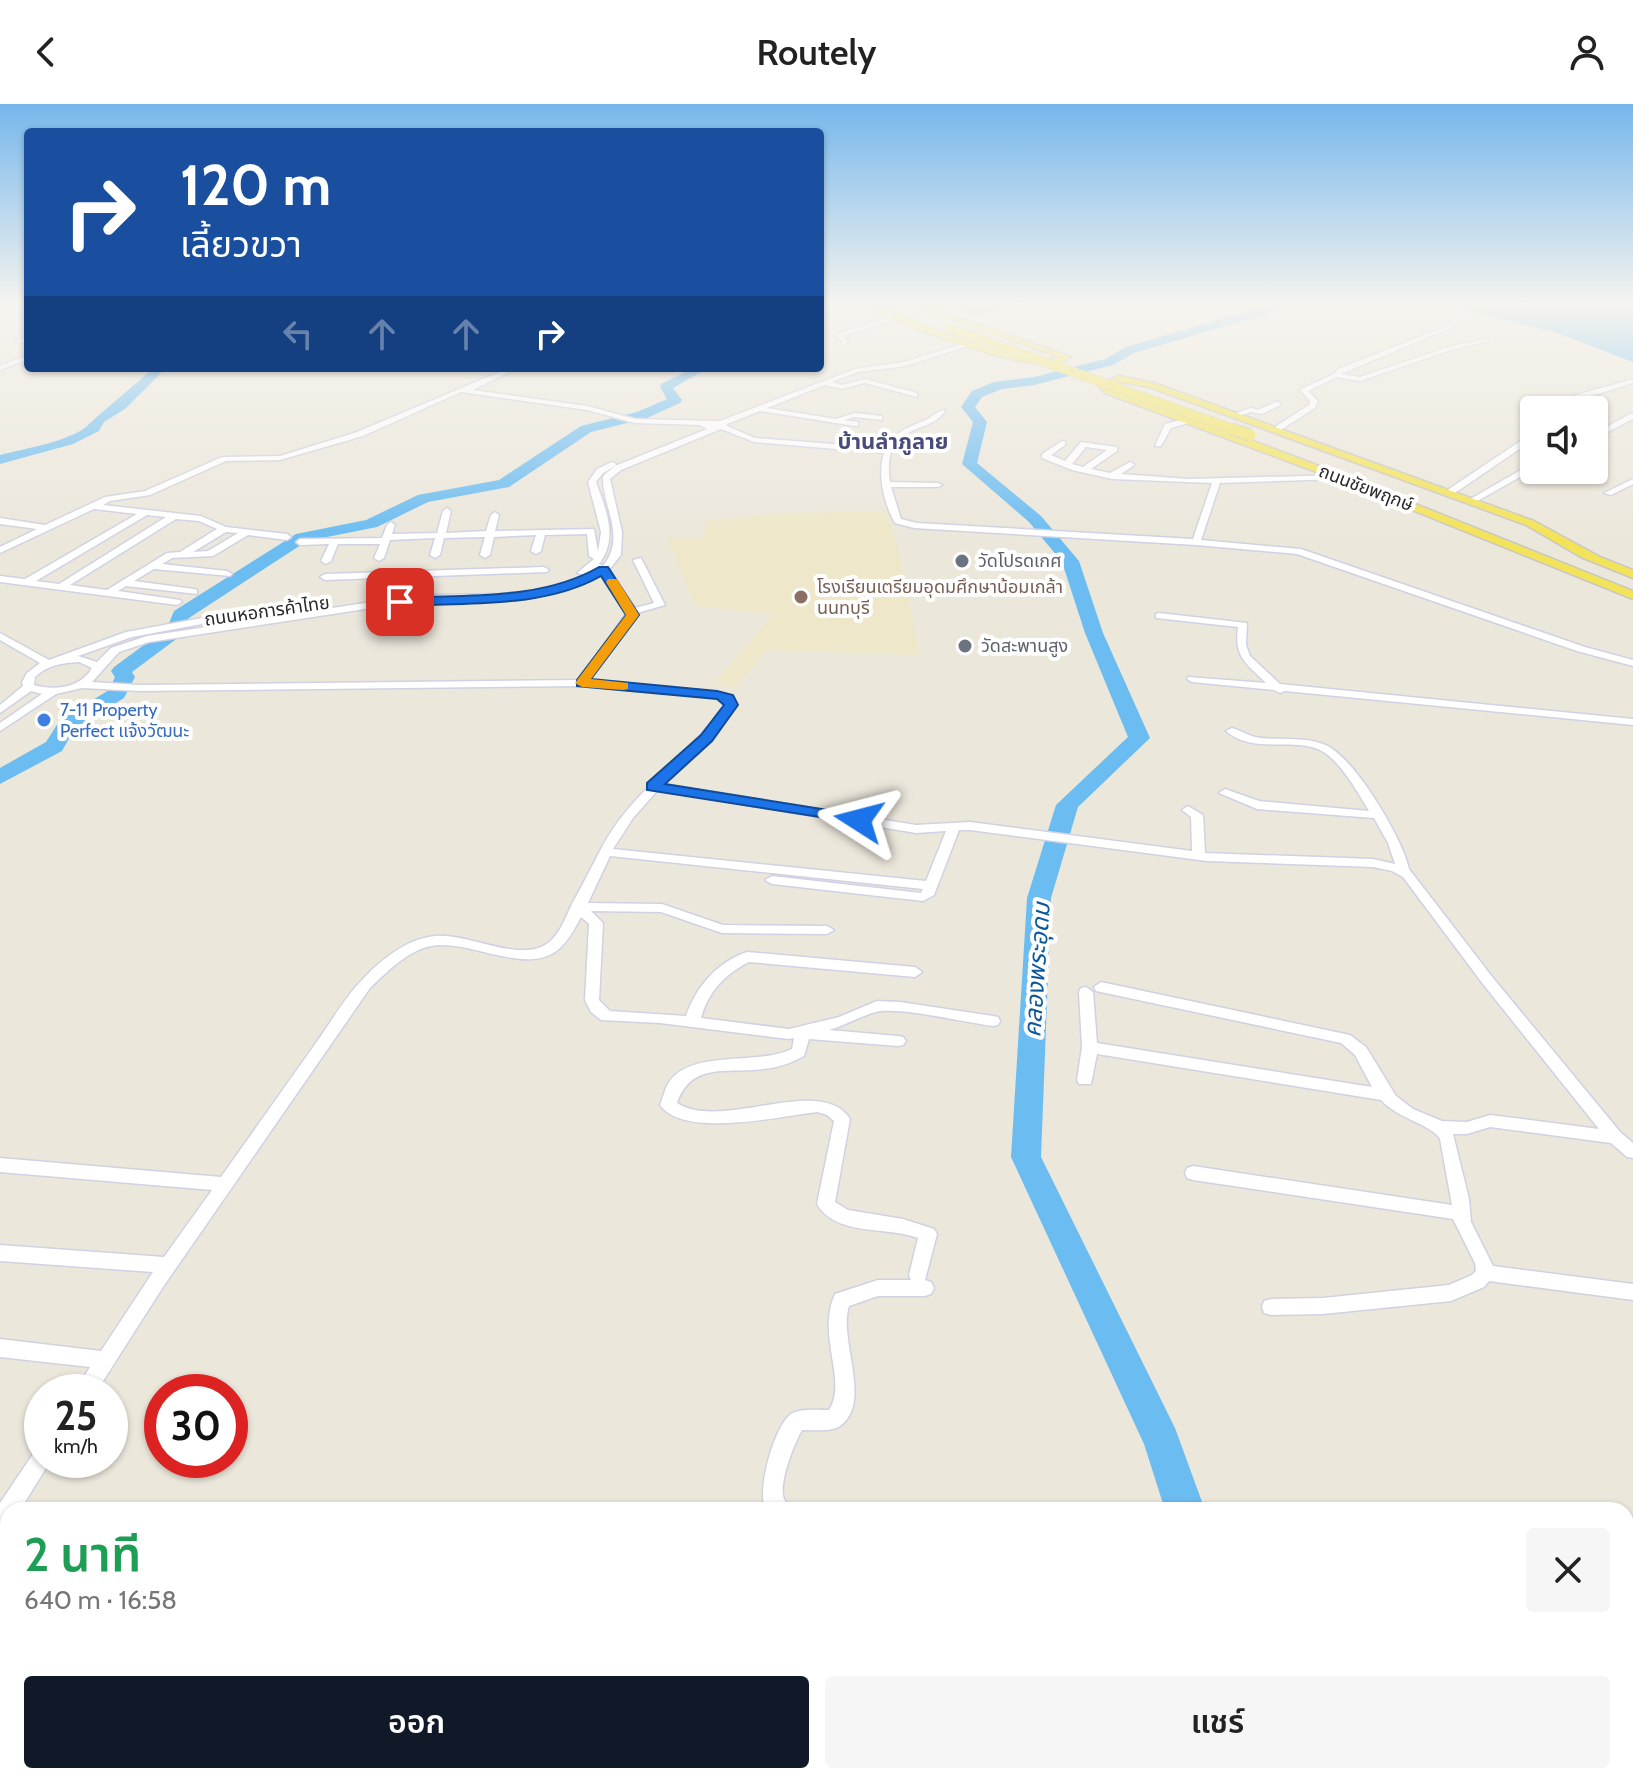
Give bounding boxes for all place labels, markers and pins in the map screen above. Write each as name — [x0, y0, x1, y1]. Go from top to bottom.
place label: วัดโปรดเกศ — [978, 550, 1061, 572]
marker: วัดโปรดเกศ — [953, 552, 971, 570]
pin — [366, 568, 434, 636]
place label: โรงเรียนเตรียมอุดมศึกษาน้อมเกล้า นนทบุรี — [817, 576, 1063, 619]
marker: โรงเรียนเตรียมอุดมศึกษาน้อมเกล้า นนทบุรี — [792, 588, 810, 606]
place label: วัดสะพานสูง — [981, 635, 1068, 658]
marker: วัดสะพานสูง — [956, 637, 974, 655]
place label: 7-11 Property Perfect แจ้งวัฒนะ — [60, 699, 189, 742]
marker: 7-11 Property Perfect แจ้งวัฒนะ — [35, 711, 53, 729]

